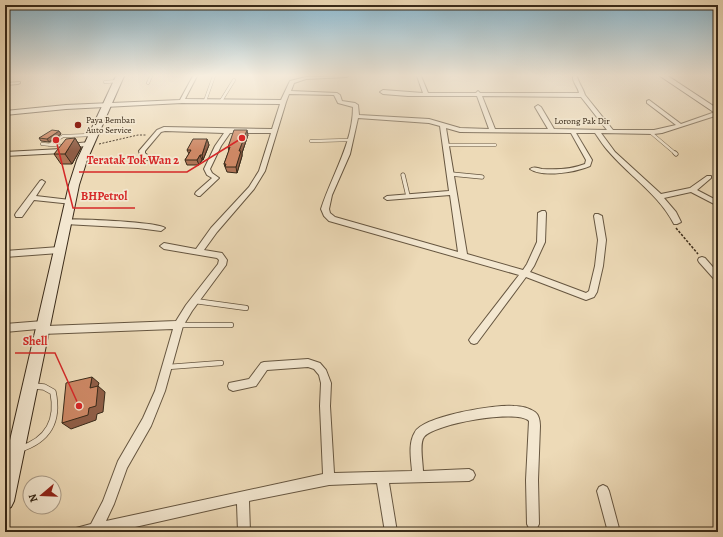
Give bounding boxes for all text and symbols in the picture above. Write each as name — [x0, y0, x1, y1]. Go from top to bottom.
place label: Paya Bemban Auto Service — [85, 114, 135, 136]
street label: Lorong Pak Dir — [554, 115, 610, 127]
marker: Paya Bemban Auto Service — [73, 120, 83, 130]
callout: Teratak Tok Wan 2 — [79, 148, 187, 172]
text: Teratak Tok Wan 2 — [87, 152, 179, 168]
callout: BHPetrol — [73, 184, 135, 208]
text: BHPetrol — [81, 188, 128, 204]
callout: Shell — [15, 329, 55, 353]
text: Shell — [23, 333, 48, 349]
north arrow — [22, 475, 62, 515]
text: N — [25, 492, 41, 504]

